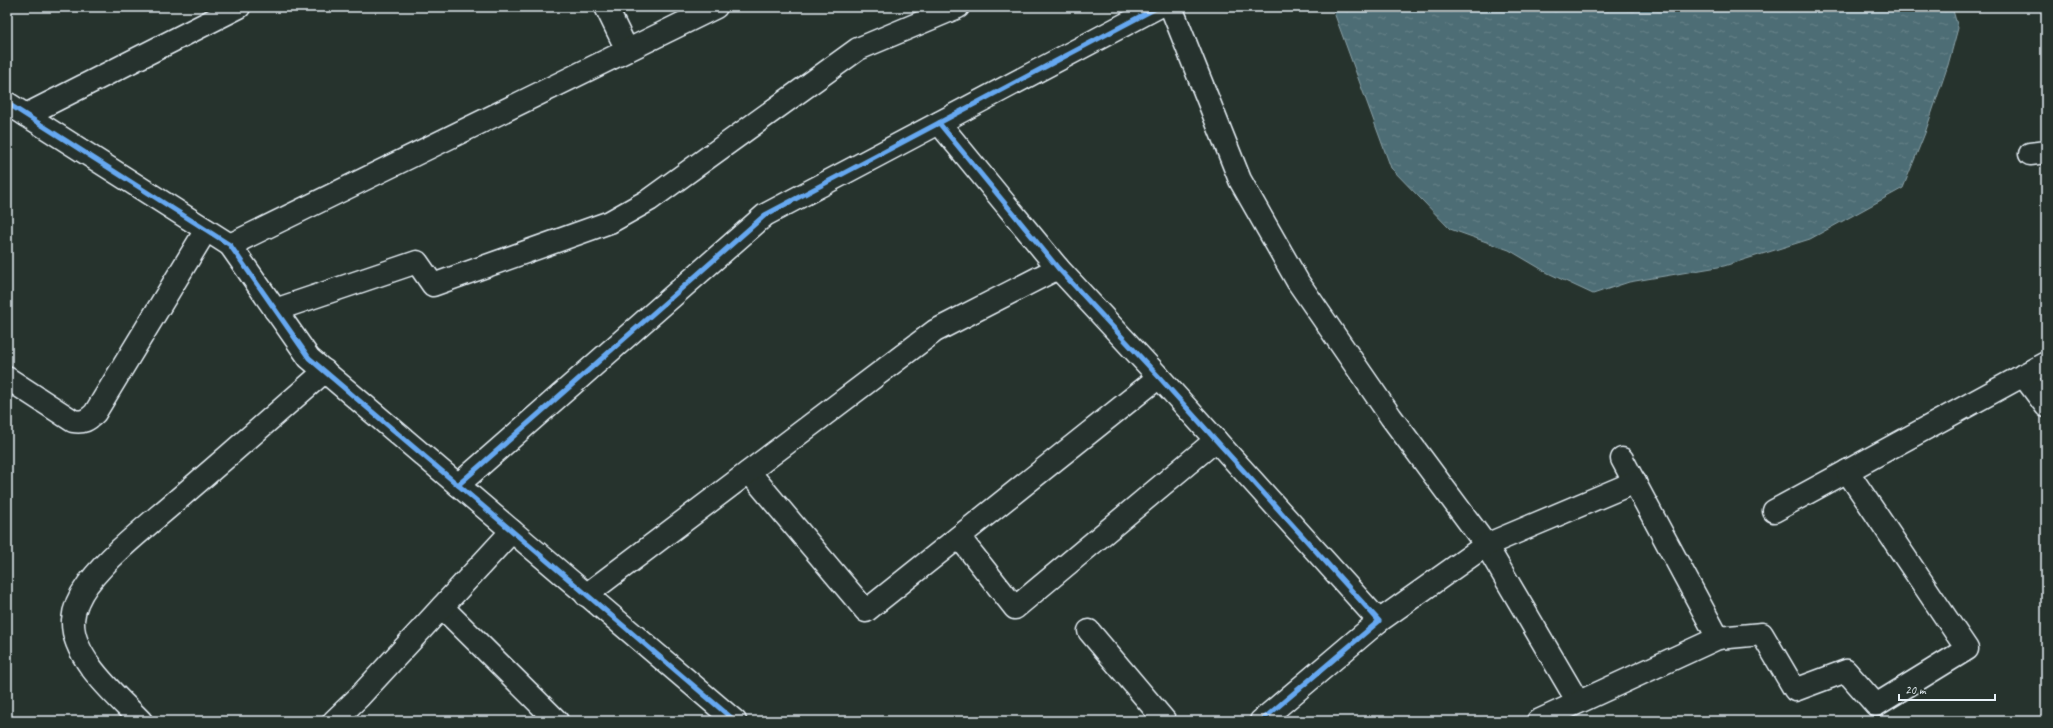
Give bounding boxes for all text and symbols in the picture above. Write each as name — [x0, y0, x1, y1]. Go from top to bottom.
scale bar — [1899, 676, 1995, 702]
text: 20 m — [1905, 682, 1927, 698]

